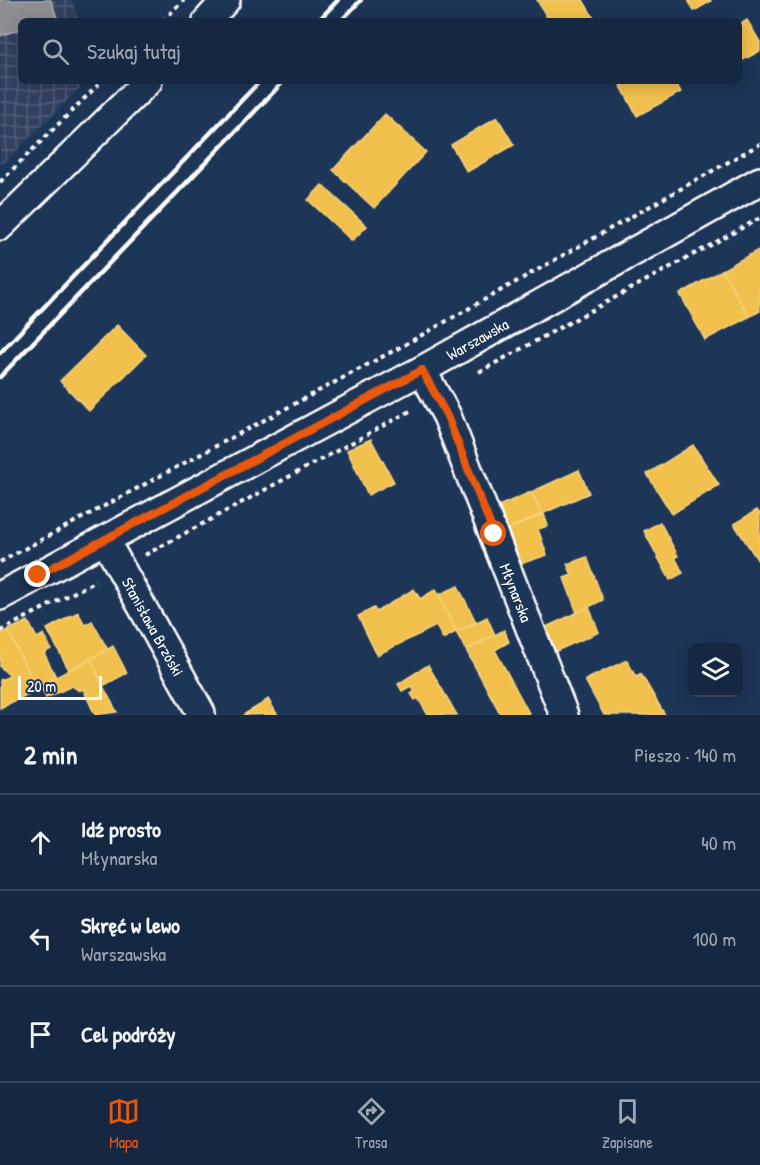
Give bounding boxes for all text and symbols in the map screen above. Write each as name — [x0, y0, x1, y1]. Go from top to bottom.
search box — [18, 18, 742, 84]
icon: search — [39, 35, 72, 68]
text: Szukaj tutaj — [87, 36, 181, 66]
street label: Warszawska — [442, 313, 512, 365]
route start — [480, 520, 506, 546]
street label: Młynarska — [495, 560, 537, 625]
route end — [24, 561, 50, 587]
street label: Stanisława Brzóski — [117, 573, 189, 680]
map controls — [688, 643, 742, 697]
button: layers — [688, 643, 742, 697]
scale bar — [18, 673, 102, 700]
text: 20 m — [27, 675, 56, 697]
text: 2 min — [24, 737, 77, 772]
text: Pieszo · 140 m — [635, 741, 736, 768]
text: Idź prosto — [81, 814, 161, 844]
icon: ahead — [24, 826, 57, 859]
text: 40 m — [701, 829, 736, 856]
text: Młynarska — [81, 844, 157, 871]
text: Skręć w lewo — [81, 910, 180, 940]
icon: left — [24, 922, 57, 955]
text: 100 m — [693, 925, 736, 952]
text: Warszawska — [81, 940, 166, 967]
icon: arrive — [24, 1018, 57, 1051]
text: Cel podróży — [81, 1019, 176, 1049]
tab: Mapa — [107, 1095, 140, 1153]
tab: Trasa — [355, 1095, 388, 1153]
tab: Zapisane — [602, 1095, 653, 1153]

